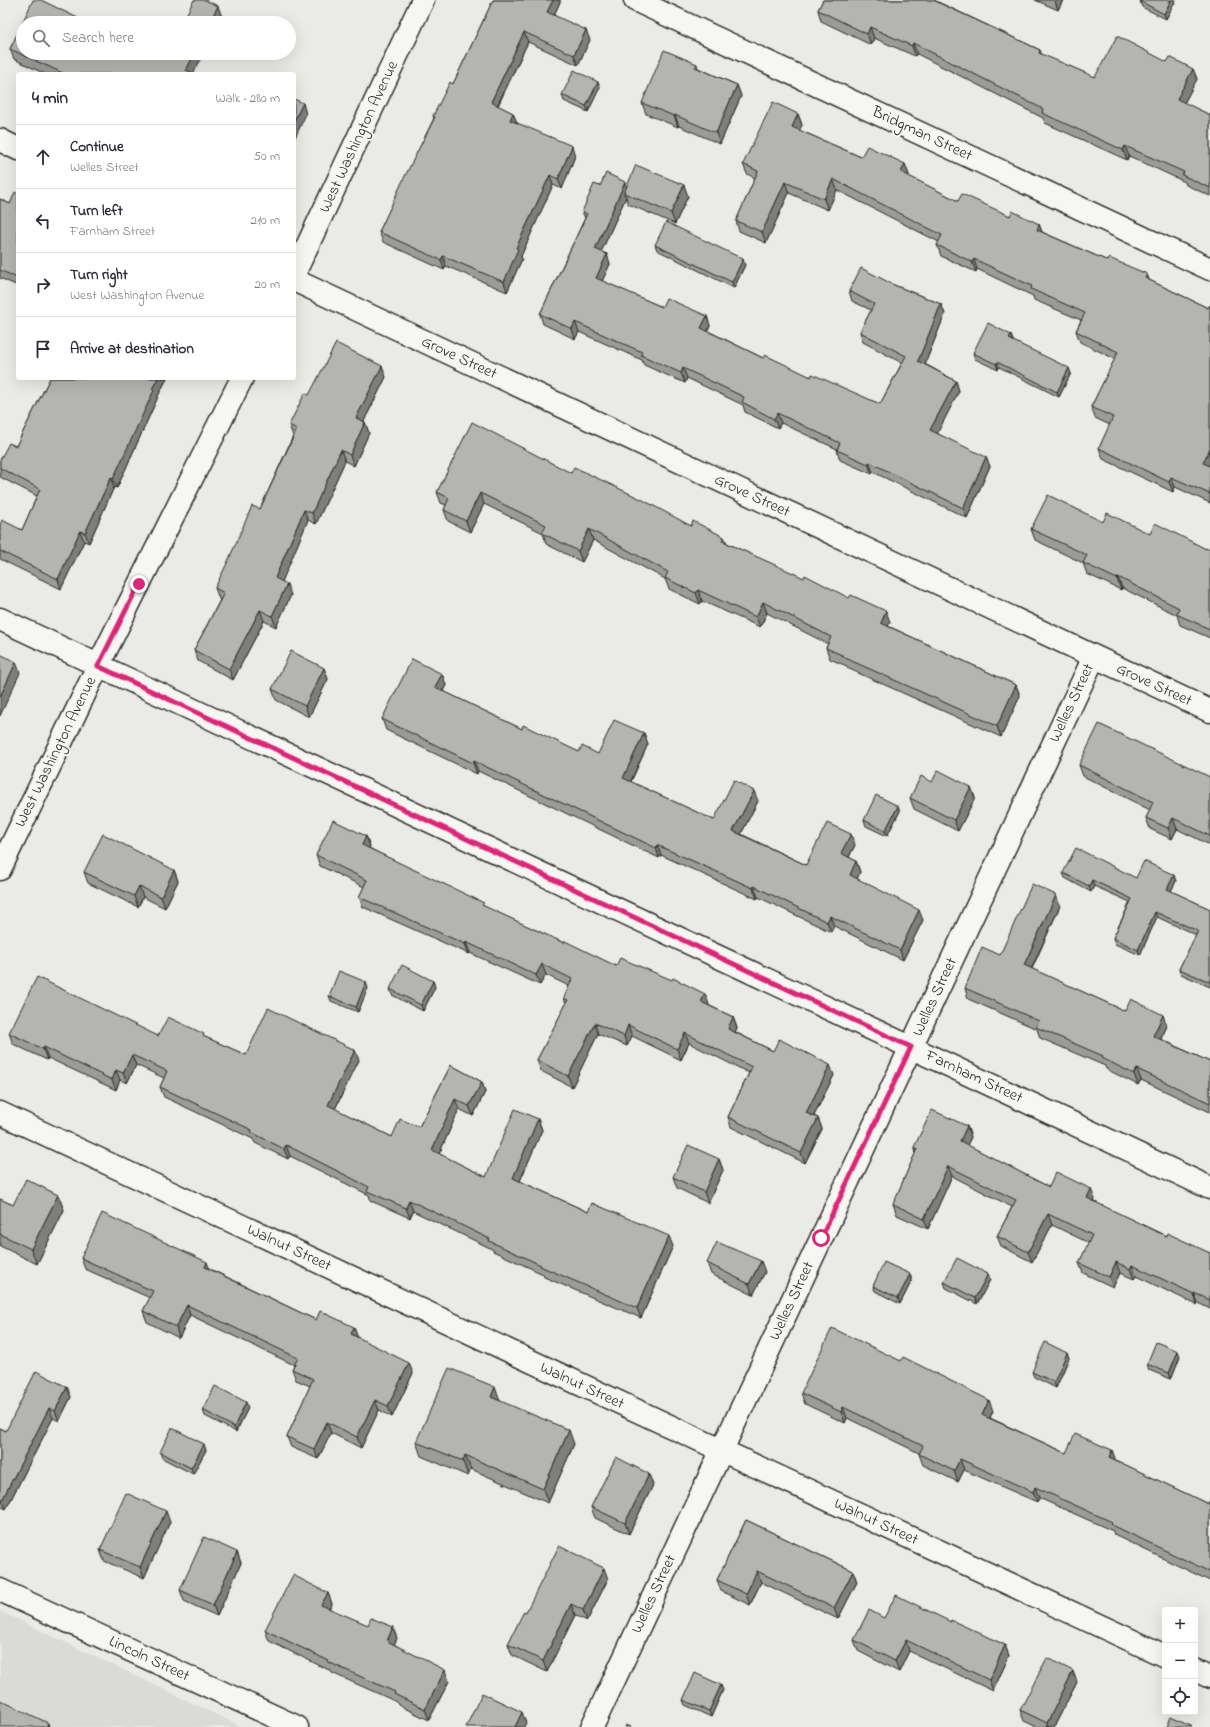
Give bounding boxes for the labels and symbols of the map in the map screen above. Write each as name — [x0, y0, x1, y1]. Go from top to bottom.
street label: West Washington Avenue — [313, 56, 405, 217]
street label: Bridgman Street — [867, 100, 977, 168]
street label: Grove Street — [417, 330, 502, 386]
street label: Grove Street — [710, 468, 795, 524]
route end — [130, 575, 148, 593]
street label: Grove Street — [1112, 657, 1197, 713]
street label: Welles Street — [1043, 659, 1101, 746]
street label: West Washington Avenue — [9, 672, 103, 832]
street label: Welles Street — [906, 953, 964, 1040]
street label: Farnham Street — [921, 1044, 1027, 1110]
street label: Walnut Street — [243, 1218, 336, 1278]
route start — [812, 1229, 830, 1247]
street label: Welles Street — [763, 1257, 821, 1344]
street label: Walnut Street — [536, 1356, 629, 1416]
street label: Walnut Street — [830, 1492, 923, 1552]
street label: Welles Street — [625, 1550, 683, 1637]
street label: Lincoln Street — [105, 1630, 194, 1688]

